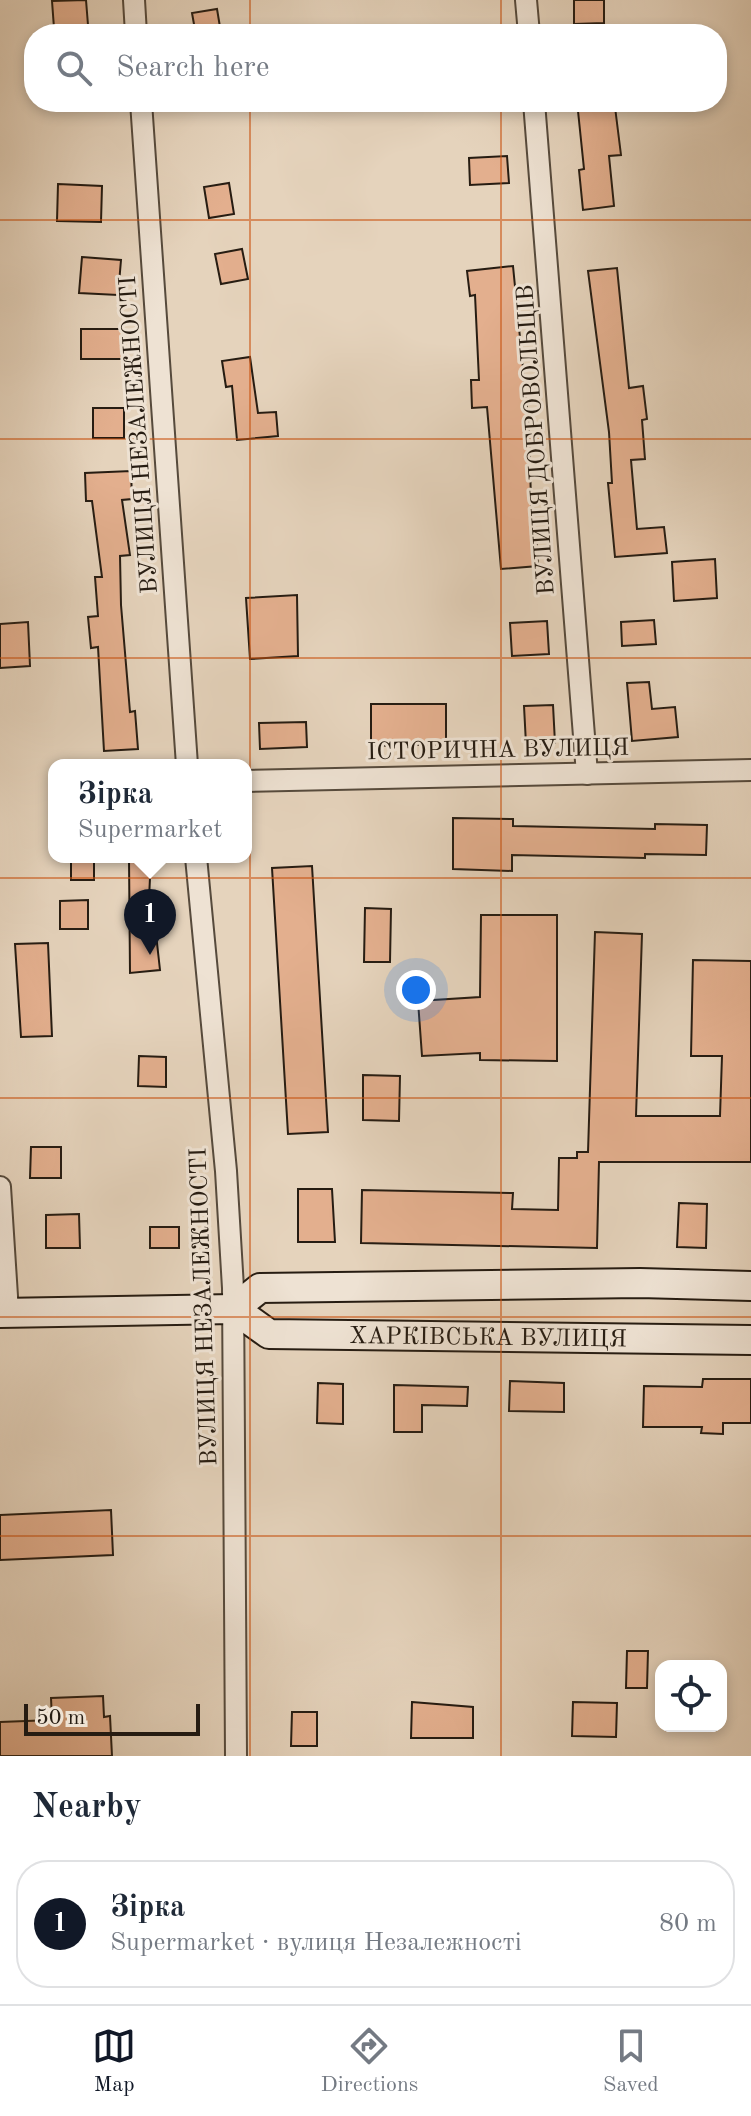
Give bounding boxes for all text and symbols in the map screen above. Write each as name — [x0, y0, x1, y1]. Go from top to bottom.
search box — [24, 24, 727, 112]
icon: search — [52, 46, 96, 90]
text: Search here — [116, 53, 270, 83]
street label: ВУЛИЦЯ НЕЗАЛЕЖНОСТІ — [117, 275, 163, 595]
street label: ВУЛИЦЯ ДОБРОВОЛЬЦІВ — [514, 284, 560, 596]
street label: ІСТОРИЧНА ВУЛИЦЯ — [367, 737, 629, 765]
popup — [48, 759, 252, 863]
text: Зірка — [78, 780, 153, 810]
text: Supermarket — [78, 817, 222, 843]
pin: 1 — [124, 889, 176, 955]
your location — [396, 970, 436, 1010]
street label: ВУЛИЦЯ НЕЗАЛЕЖНОСТІ — [187, 1147, 223, 1466]
street label: ХАРКІВСЬКА ВУЛИЦЯ — [349, 1325, 627, 1352]
map controls — [655, 1660, 727, 1732]
button: locate — [655, 1660, 727, 1732]
scale bar — [24, 1700, 200, 1736]
text: 50 m — [36, 1707, 85, 1729]
text: Nearby — [32, 1791, 142, 1825]
text: Зірка — [110, 1893, 185, 1923]
text: 1 — [52, 1911, 68, 1937]
text: 80 m — [659, 1911, 717, 1937]
text: Supermarket · вулиця Незалежності — [110, 1930, 522, 1956]
tab: Map — [92, 2024, 136, 2099]
tab: Directions — [321, 2024, 418, 2099]
tab: Saved — [603, 2024, 659, 2099]

